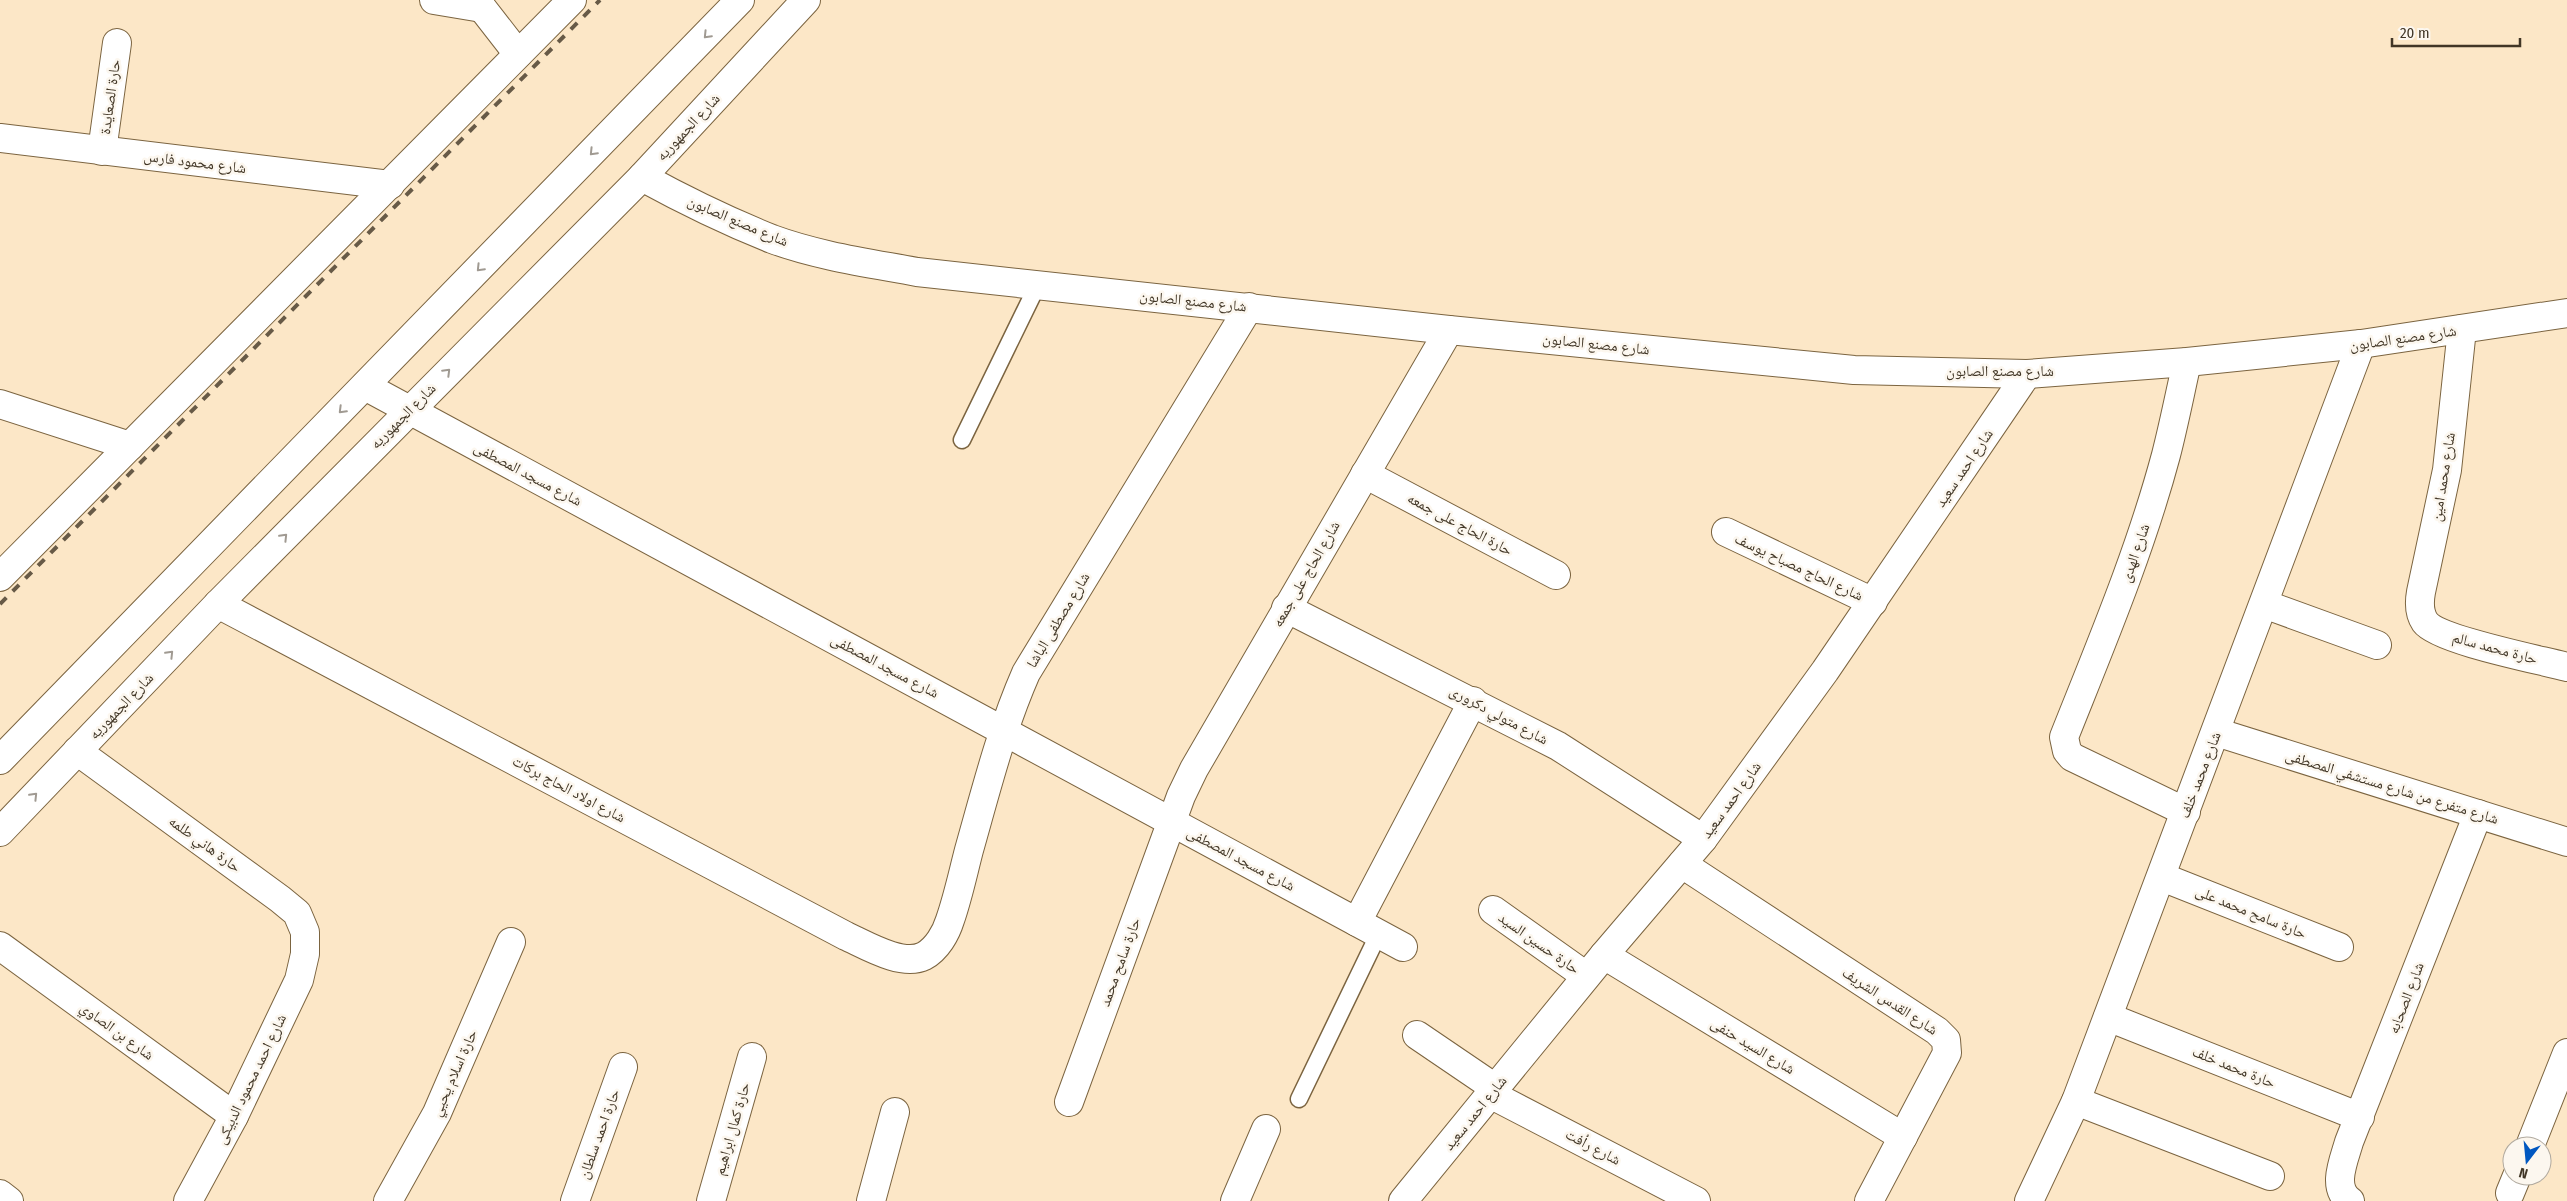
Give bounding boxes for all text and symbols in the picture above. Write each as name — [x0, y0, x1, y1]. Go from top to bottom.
scale bar — [2392, 15, 2520, 47]
text: 20 m — [2400, 24, 2430, 42]
one-way arrow — [703, 29, 712, 38]
street label: حارة الصعايدة — [96, 58, 124, 136]
street label: شارع الجمهوريه — [652, 90, 725, 165]
one-way arrow — [590, 146, 599, 155]
street label: شارع محمود فارس — [143, 147, 247, 178]
street label: شارع مصنع الصابون — [684, 192, 791, 251]
one-way arrow — [477, 262, 486, 271]
street label: شارع مصنع الصابون — [1138, 286, 1248, 317]
street label: شارع مصنع الصابون — [2348, 322, 2458, 355]
street label: شارع مصنع الصابون — [1541, 329, 1651, 360]
street label: شارع مصنع الصابون — [1946, 362, 2054, 381]
one-way arrow — [441, 368, 450, 377]
street label: شارع الجمهوريه — [366, 379, 440, 453]
one-way arrow — [339, 404, 348, 413]
street label: شارع احمد سعيد — [1931, 425, 1998, 511]
street label: شارع محمد امين — [2427, 431, 2460, 523]
street label: شارع مسجد المصطفى — [470, 438, 585, 511]
street label: حارة الحاج على جمعه — [1404, 489, 1516, 560]
street label: شارع الحاج على جمعه — [1268, 518, 1345, 631]
street label: شارع الهدى — [2117, 521, 2154, 585]
street label: شارع الحاج مصباح يوسف — [1731, 529, 1866, 606]
one-way arrow — [278, 534, 287, 543]
street label: شارع مصطفى الباشا — [1022, 569, 1095, 672]
street label: حارة محمد سالم — [2450, 628, 2540, 669]
street label: شارع مسجد المصطفى — [827, 630, 942, 703]
one-way arrow — [164, 650, 173, 659]
street label: شارع الجمهوريه — [85, 669, 158, 744]
street label: شارع متولي دكرورى — [1445, 681, 1551, 751]
street label: شارع محمد خلف — [2175, 729, 2226, 821]
street label: شارع متفرع من شارع مستشفي المصطفى — [2282, 746, 2501, 831]
street label: شارع اولاد الحاج بركات — [509, 752, 629, 827]
street label: شارع احمد سعيد — [1697, 758, 1766, 843]
one-way arrow — [28, 793, 37, 802]
street label: حارة هاني طلمه — [164, 812, 245, 879]
street label: شارع مسجد المصطفى — [1183, 823, 1298, 896]
street label: حارة سامح محمد على — [2193, 882, 2309, 944]
street label: حارة حسين السيد — [1494, 908, 1584, 979]
street label: حارة سامح محمد — [1096, 915, 1145, 1009]
street label: شارع الصحابه — [2384, 960, 2429, 1037]
street label: شارع القدس الشريف — [1838, 963, 1941, 1040]
street label: شارع بن الصاوي — [75, 998, 158, 1066]
street label: شارع احمد محمود الدبيكى — [212, 1011, 291, 1147]
street label: شارع السيد حنفى — [1707, 1014, 1798, 1079]
street label: حارة اسلام يحيي — [427, 1026, 484, 1120]
street label: حارة محمد خلف — [2190, 1042, 2279, 1092]
street label: شارع احمد سعيد — [1440, 1072, 1511, 1154]
street label: حارة كمال ابراهيم — [710, 1080, 755, 1178]
street label: حارة احمد سلطان — [574, 1086, 625, 1182]
street label: شارع رأفت — [1562, 1125, 1624, 1170]
north arrow — [2502, 1136, 2552, 1186]
text: N — [2517, 1164, 2530, 1182]

